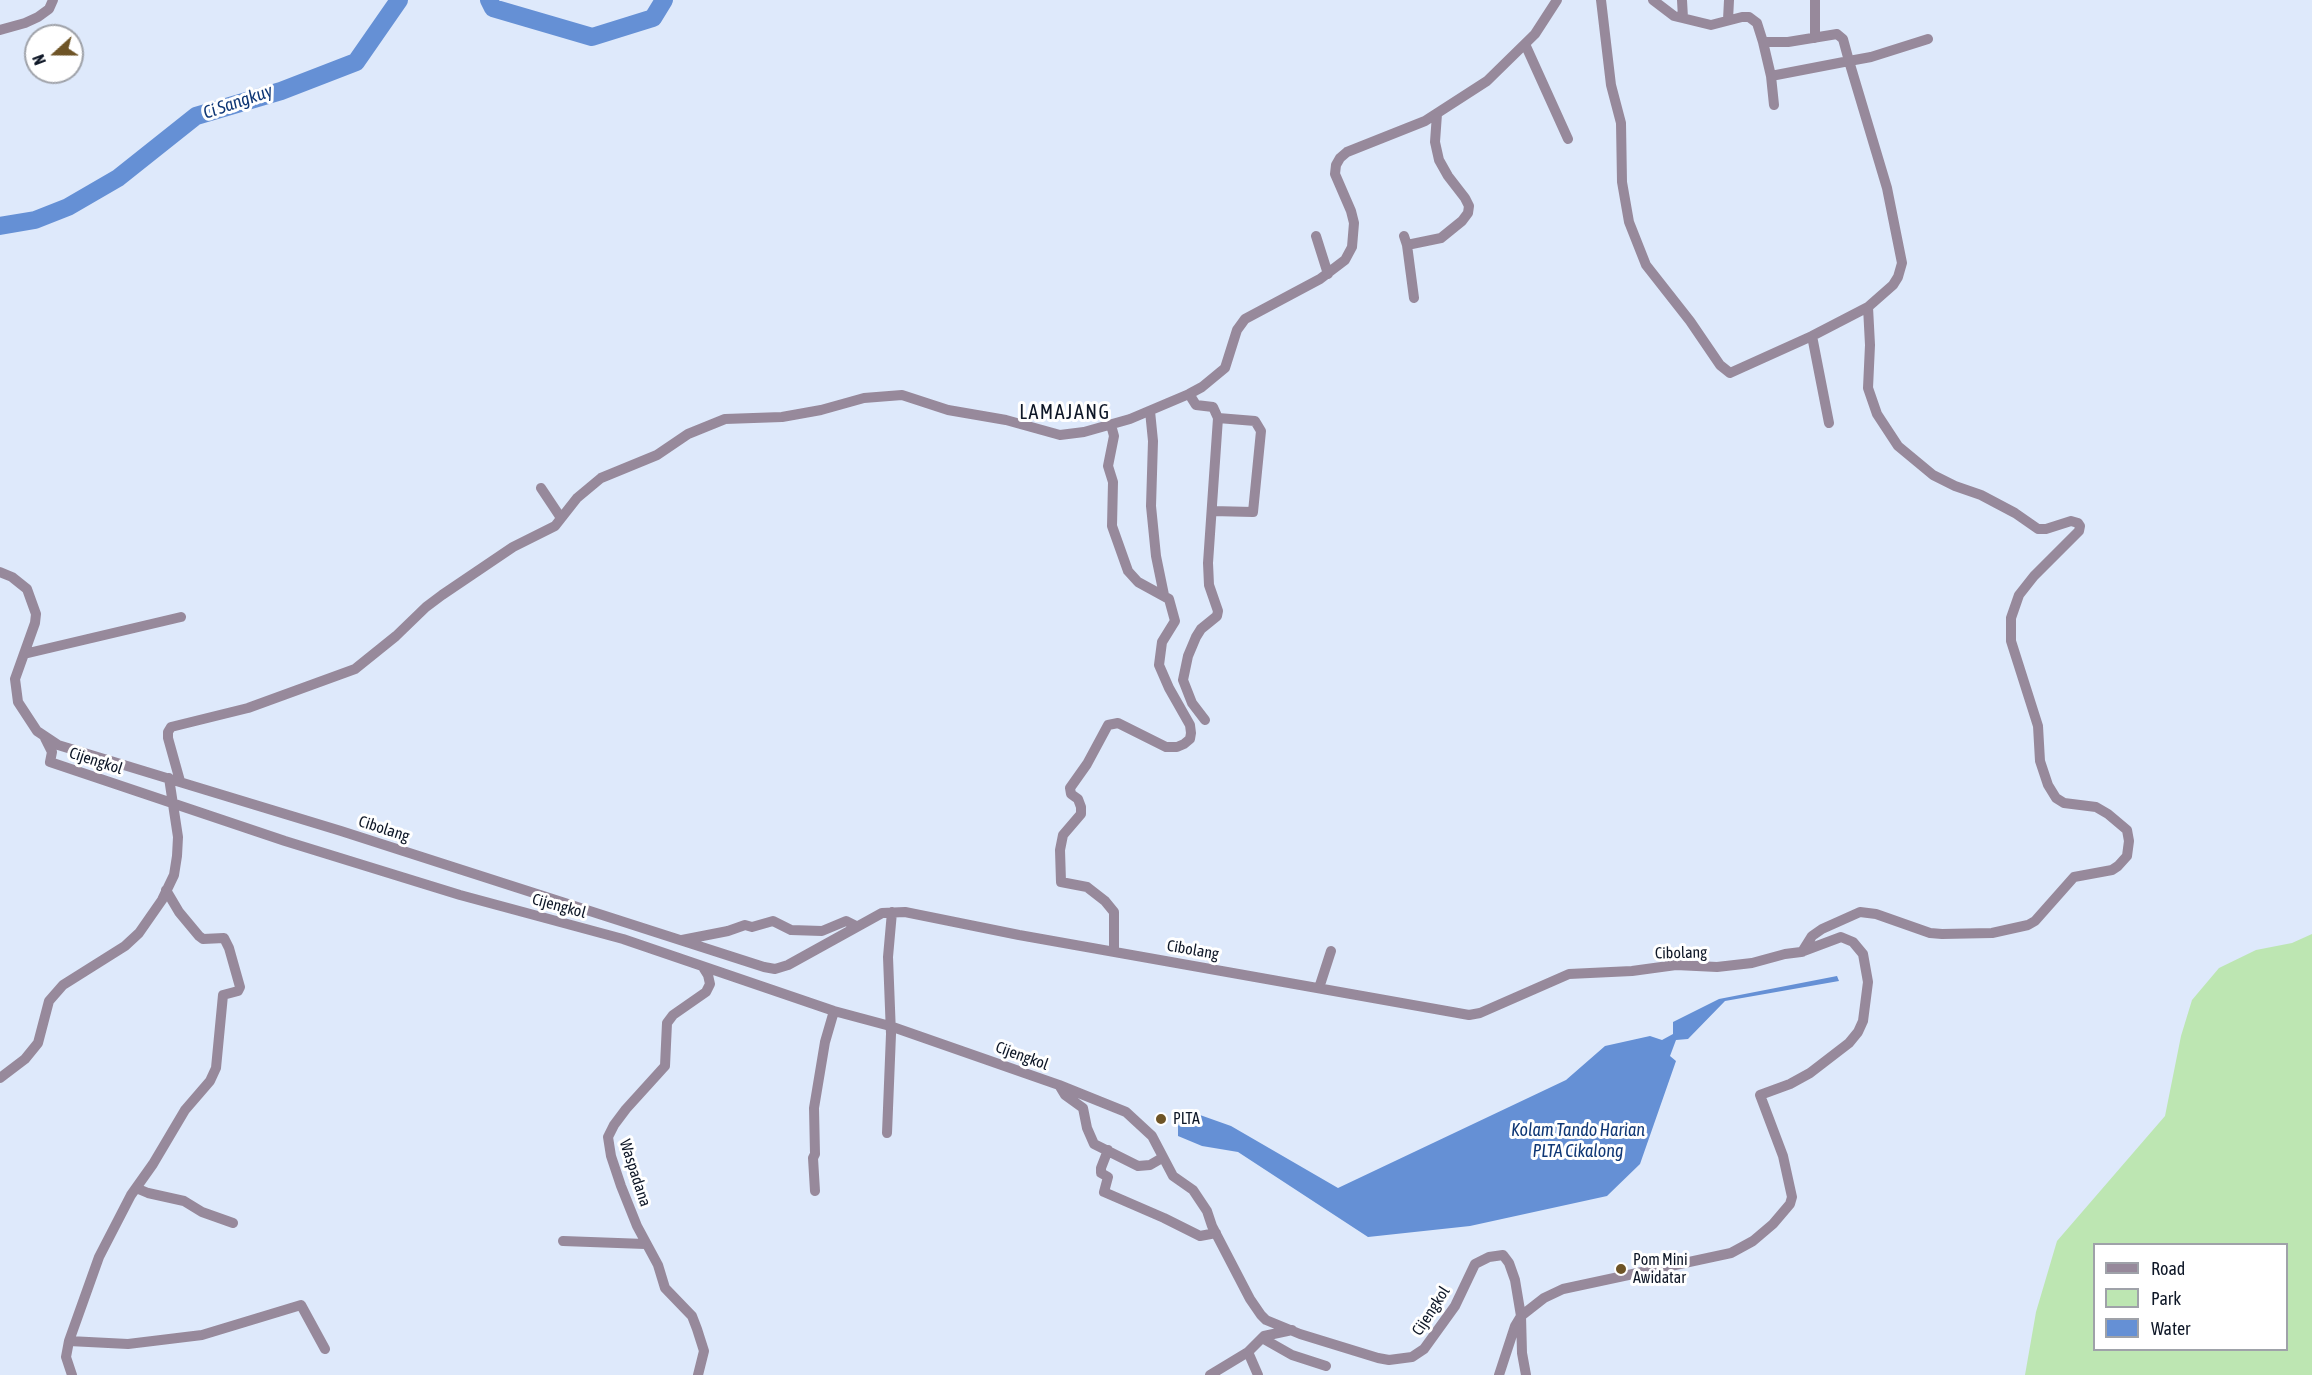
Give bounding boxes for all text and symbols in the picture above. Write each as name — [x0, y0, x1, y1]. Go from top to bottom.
north arrow — [24, 24, 84, 84]
text: N — [29, 52, 49, 67]
water label: Ci Sangkuy — [201, 80, 275, 124]
district label: LAMAJANG — [1019, 401, 1111, 425]
street label: Cijengkol — [67, 743, 125, 779]
street label: Cibolang — [356, 812, 412, 846]
street label: Cijengkol — [530, 890, 588, 922]
street label: Cibolang — [1166, 936, 1220, 964]
street label: Cibolang — [1655, 943, 1707, 963]
street label: Cijengkol — [993, 1038, 1051, 1074]
place label: PLTA — [1173, 1109, 1200, 1129]
marker: PLTA — [1154, 1112, 1168, 1126]
water label: Kolam Tando Harian PLTA Cikalong — [1511, 1119, 1645, 1162]
street label: Waspadana — [615, 1137, 655, 1209]
legend — [2093, 1243, 2288, 1351]
place label: Pom Mini Awidatar — [1633, 1250, 1688, 1288]
text: Road — [2151, 1258, 2185, 1279]
marker: Pom Mini Awidatar — [1614, 1262, 1628, 1276]
street label: Cijengkol — [1408, 1283, 1454, 1339]
text: Park — [2151, 1288, 2181, 1309]
text: Water — [2151, 1318, 2190, 1339]

